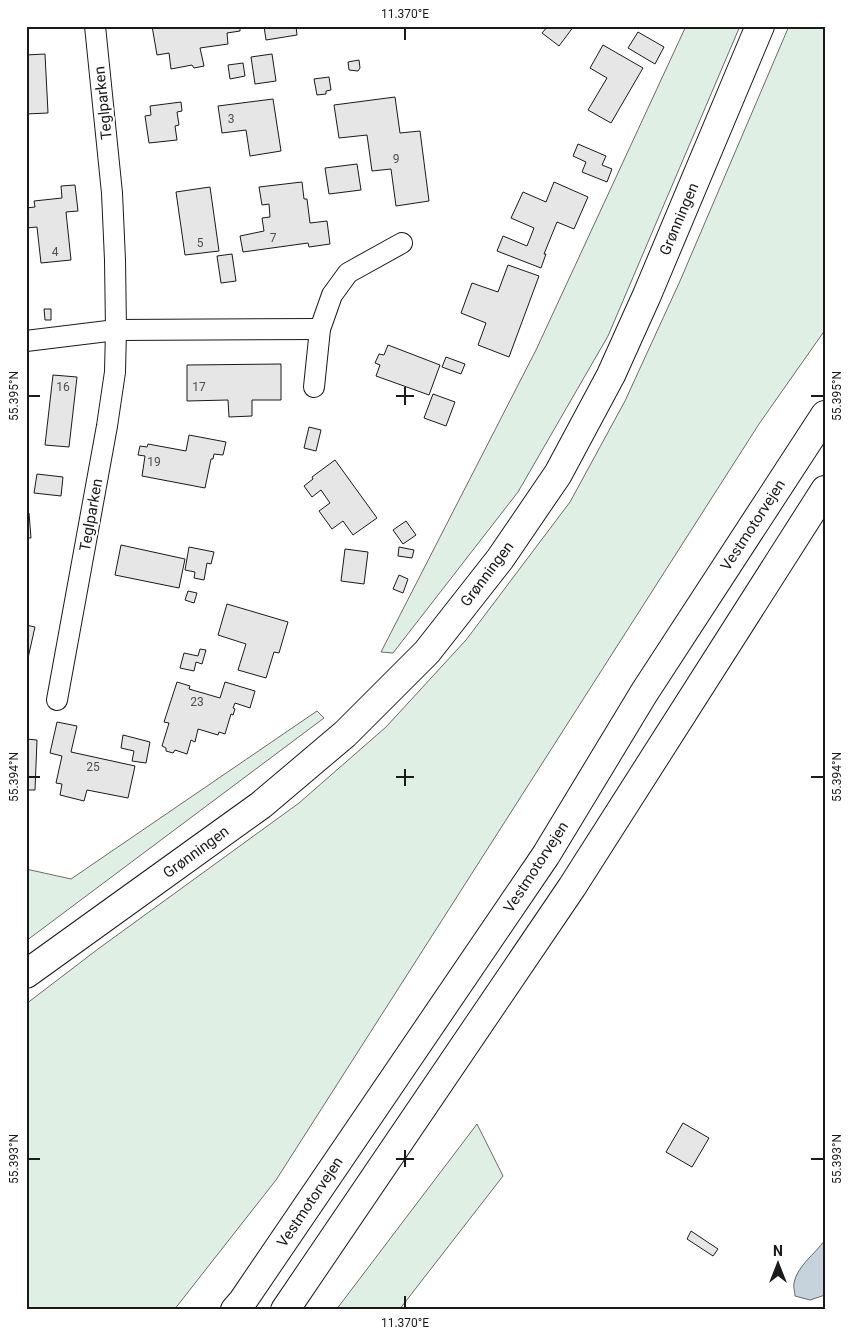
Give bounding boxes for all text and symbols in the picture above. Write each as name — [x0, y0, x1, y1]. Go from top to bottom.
text: 11.370°E — [381, 7, 429, 21]
street label: Teglparken — [90, 65, 116, 141]
house number: 3 — [228, 112, 234, 126]
house number: 9 — [393, 152, 399, 166]
street label: Grønningen — [656, 180, 702, 258]
house number: 7 — [270, 231, 277, 245]
house number: 5 — [197, 236, 204, 250]
house number: 4 — [52, 245, 59, 259]
text: 55.395°N — [7, 371, 21, 421]
text: 55.395°N — [830, 371, 844, 421]
house number: 16 — [56, 380, 70, 394]
house number: 17 — [192, 380, 206, 394]
house number: 19 — [147, 455, 161, 469]
street label: Vestmotorvejen — [717, 476, 789, 574]
street label: Teglparken — [76, 477, 106, 553]
street label: Grønningen — [457, 538, 517, 610]
house number: 23 — [190, 695, 204, 709]
text: 55.394°N — [7, 752, 21, 802]
text: 55.394°N — [830, 752, 844, 802]
house number: 25 — [86, 760, 100, 774]
street label: Vestmotorvejen — [500, 818, 572, 916]
street label: Grønningen — [160, 822, 232, 882]
text: 55.393°N — [7, 1134, 21, 1184]
text: 55.393°N — [830, 1134, 844, 1184]
street label: Vestmotorvejen — [273, 1153, 347, 1251]
north arrow — [754, 1238, 804, 1288]
text: N — [773, 1243, 783, 1259]
text: 11.370°E — [381, 1316, 429, 1330]

